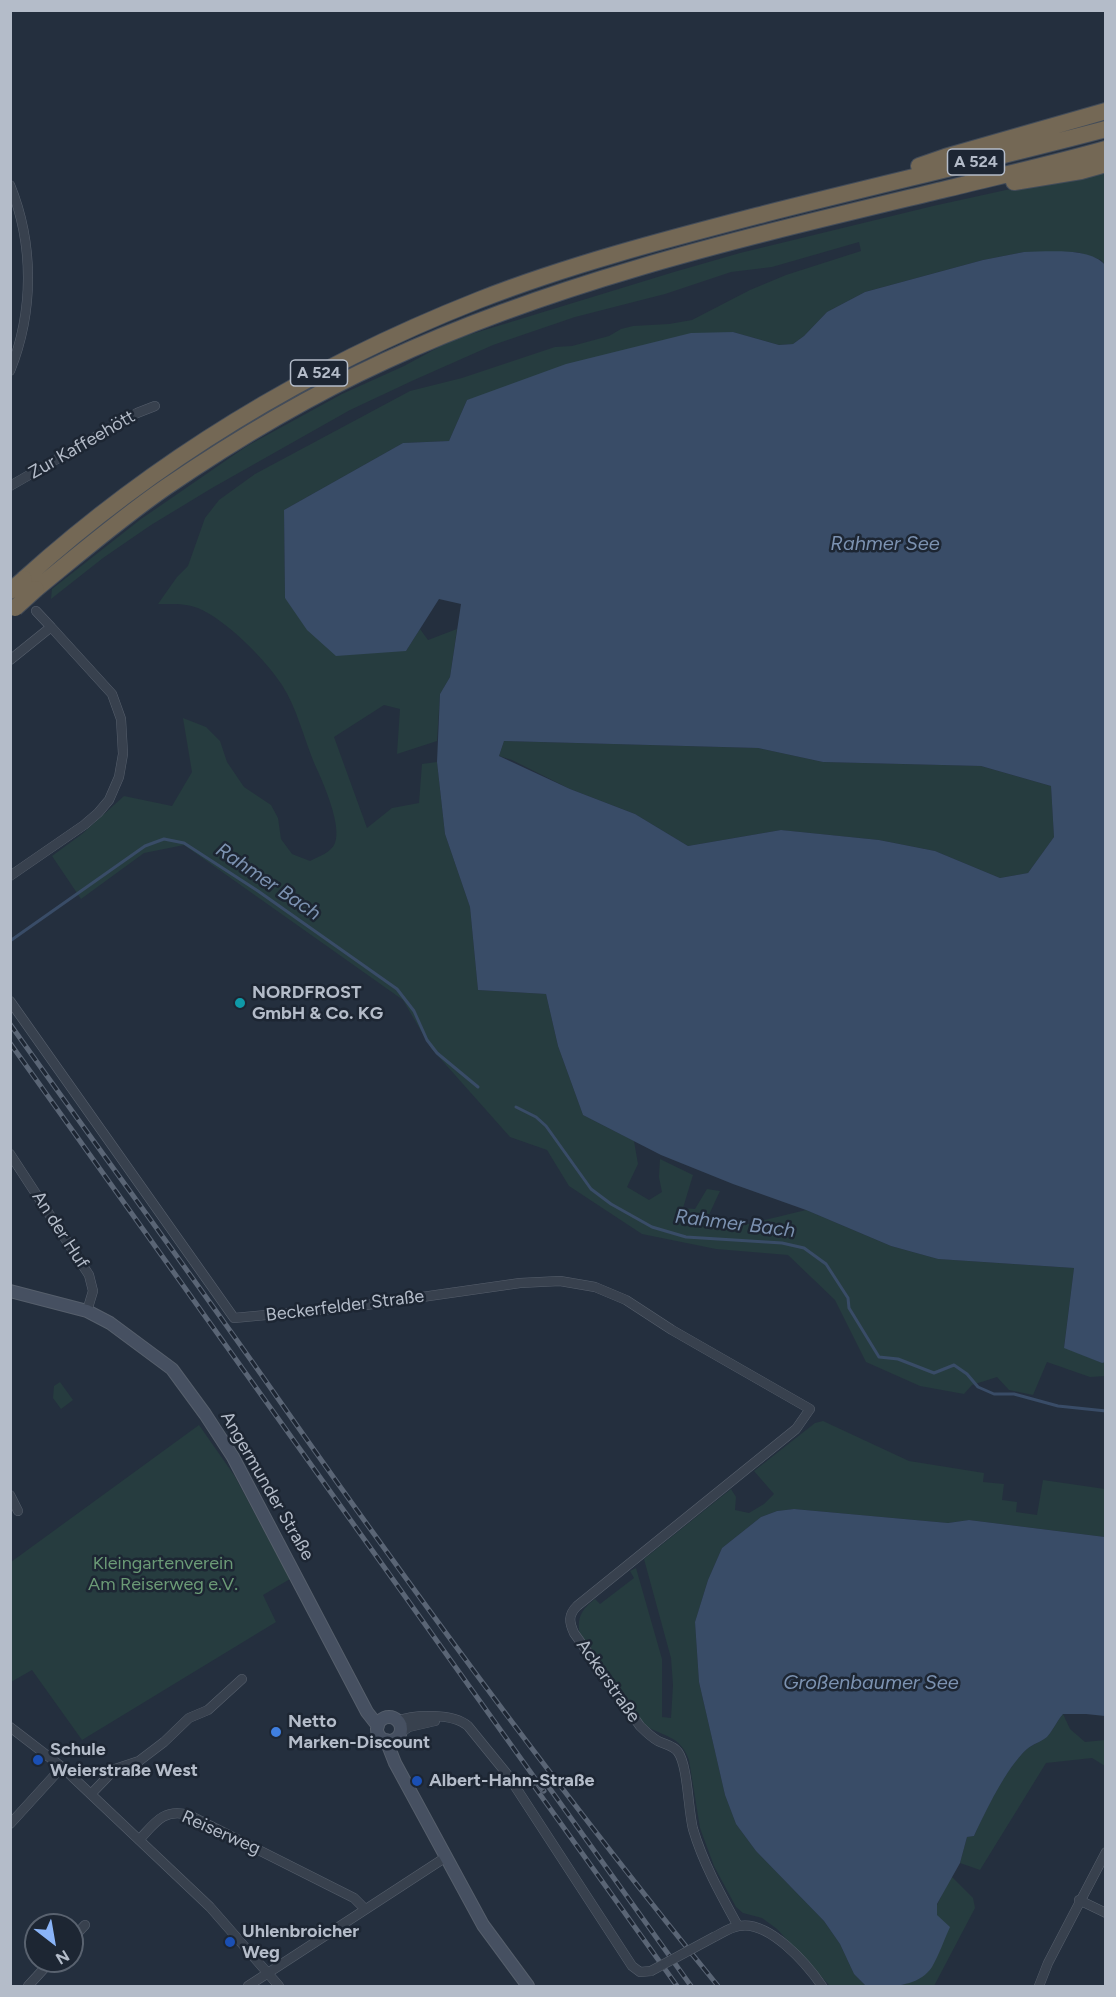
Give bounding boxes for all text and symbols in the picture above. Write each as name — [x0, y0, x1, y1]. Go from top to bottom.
road number: A 524 — [948, 149, 1004, 175]
road number: A 524 — [290, 360, 348, 386]
street label: Zur Kaffeehött — [25, 406, 139, 484]
water label: Rahmer See — [830, 532, 940, 556]
water label: Rahmer Bach — [211, 838, 325, 926]
place label: NORDFROST GmbH & Co. KG — [252, 982, 383, 1024]
marker: NORDFROST GmbH & Co. KG — [233, 996, 247, 1010]
street label: An der Huf — [27, 1187, 93, 1273]
water label: Rahmer Bach — [673, 1205, 797, 1243]
street label: Beckerfelder Straße — [265, 1286, 425, 1326]
street label: Angermunder Straße — [216, 1408, 318, 1564]
park label: Kleingartenverein Am Reiserweg e.V. — [88, 1553, 238, 1596]
street label: Ackerstraße — [571, 1635, 645, 1727]
water label: Großenbaumer See — [783, 1671, 959, 1695]
place label: Netto Marken-Discount — [288, 1711, 430, 1754]
marker: Netto Marken-Discount — [269, 1725, 283, 1739]
place label: Schule Weierstraße West — [50, 1739, 198, 1782]
marker: Schule Weierstraße West — [31, 1753, 45, 1767]
place label: Albert-Hahn-Straße — [429, 1770, 594, 1792]
marker: Albert-Hahn-Straße — [410, 1774, 424, 1788]
street label: Reiserweg — [178, 1806, 264, 1860]
north arrow — [24, 1913, 84, 1973]
place label: Uhlenbroicher Weg — [242, 1921, 359, 1964]
marker: Uhlenbroicher Weg — [223, 1935, 237, 1949]
text: N — [52, 1946, 73, 1968]

